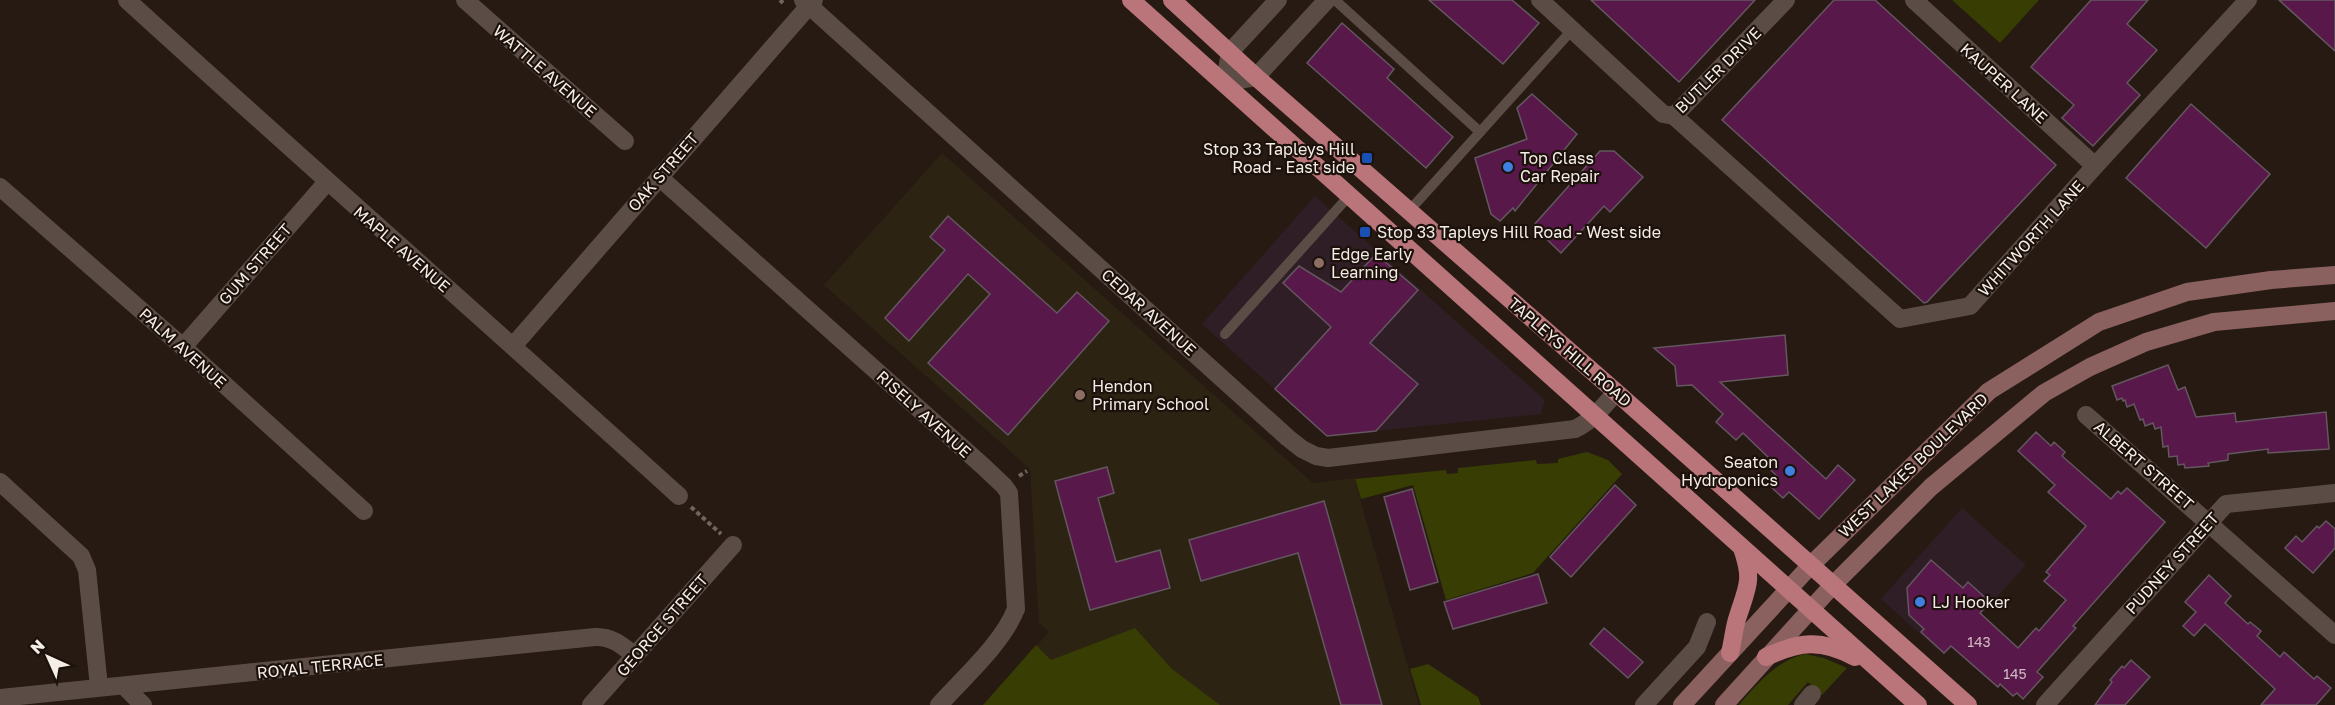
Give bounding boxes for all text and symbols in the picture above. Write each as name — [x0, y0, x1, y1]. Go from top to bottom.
street label: WATTLE AVENUE — [489, 21, 601, 121]
street label: BUTLER DRIVE — [1671, 23, 1765, 117]
street label: KAUPER LANE — [1956, 39, 2052, 127]
street label: OAK STREET — [623, 128, 703, 215]
place label: Stop 33 Tapleys Hill Road - East side — [1203, 139, 1355, 177]
place label: Top Class Car Repair — [1520, 148, 1600, 186]
marker: Stop 33 Tapleys Hill Road - East side — [1360, 151, 1374, 165]
marker: Top Class Car Repair — [1501, 160, 1515, 174]
street label: WHITWORTH LANE — [1974, 176, 2088, 300]
street label: MAPLE AVENUE — [350, 202, 454, 296]
street label: GUM STREET — [214, 219, 296, 309]
place label: Stop 33 Tapleys Hill Road - West side — [1377, 222, 1661, 242]
marker: Stop 33 Tapleys Hill Road - West side — [1358, 225, 1372, 239]
place label: Edge Early Learning — [1331, 244, 1412, 282]
marker: Edge Early Learning — [1312, 256, 1326, 270]
street label: CEDAR AVENUE — [1098, 264, 1200, 360]
street label: TAPLEYS HILL ROAD — [1504, 293, 1636, 411]
street label: PALM AVENUE — [135, 304, 231, 392]
street label: RISELY AVENUE — [872, 366, 976, 462]
place label: Hendon Primary School — [1092, 376, 1209, 414]
marker: Hendon Primary School — [1073, 388, 1087, 402]
street label: WEST LAKES BOULEVARD — [1834, 388, 1992, 542]
street label: ALBERT STREET — [2090, 416, 2198, 514]
place label: Seaton Hydroponics — [1681, 452, 1778, 490]
marker: Seaton Hydroponics — [1783, 464, 1797, 478]
street label: PUDNEY STREET — [2121, 508, 2223, 618]
street label: GEORGE STREET — [612, 570, 712, 680]
place label: LJ Hooker — [1932, 592, 2010, 612]
marker: LJ Hooker — [1913, 595, 1927, 609]
north arrow — [18, 627, 78, 687]
house number: 143 — [1967, 633, 1991, 650]
text: N — [26, 635, 49, 658]
street label: ROYAL TERRACE — [256, 649, 384, 683]
house number: 145 — [2003, 665, 2027, 682]

